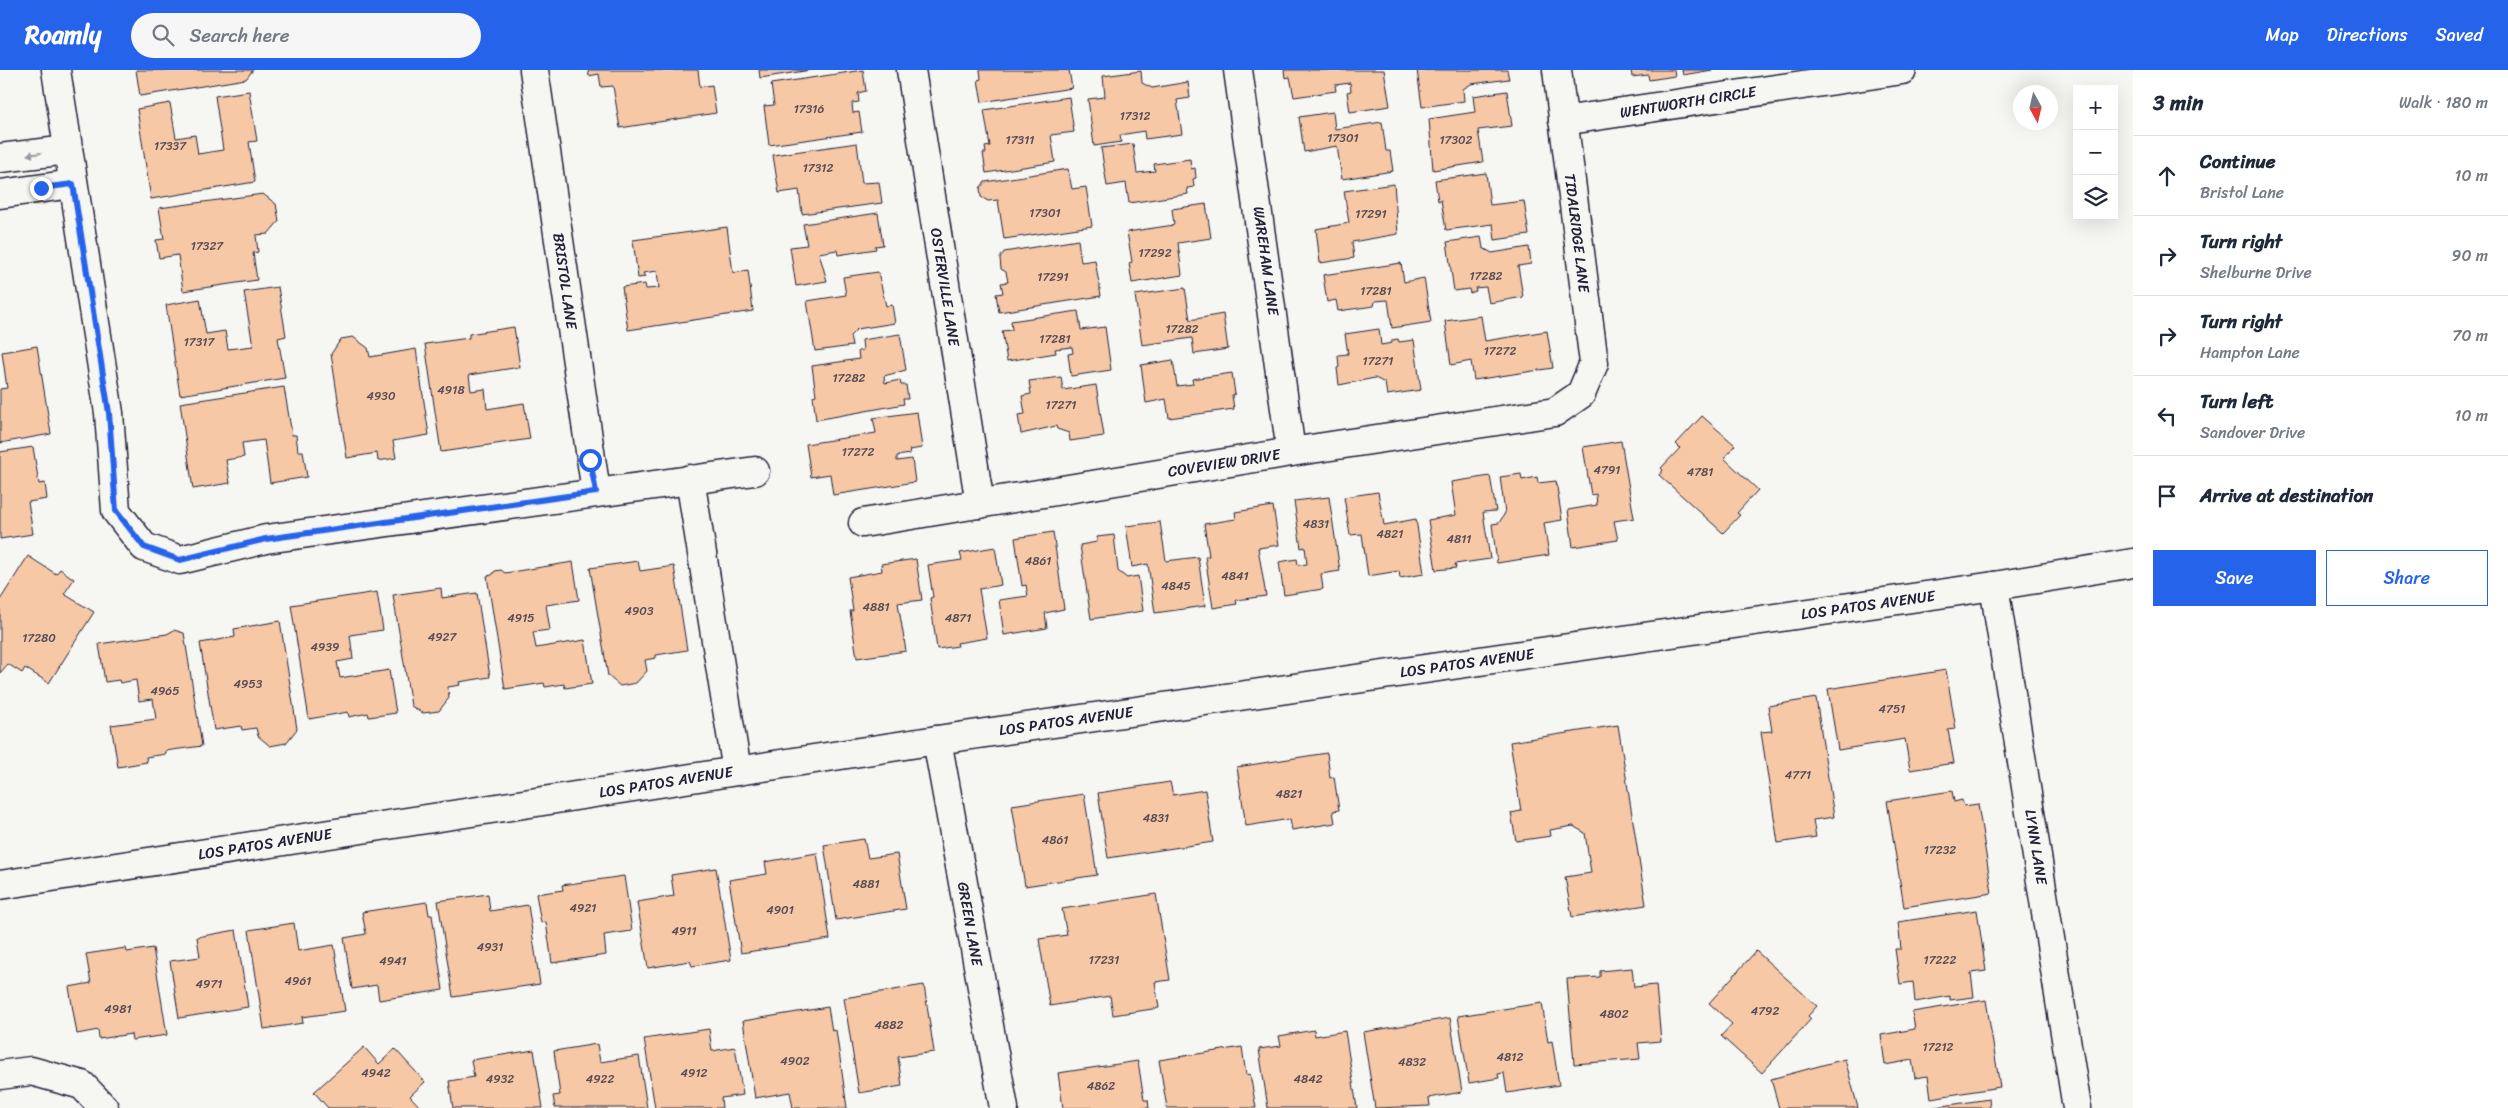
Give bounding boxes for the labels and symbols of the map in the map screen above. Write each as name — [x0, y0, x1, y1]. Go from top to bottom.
street label: WENTWORTH CIRCLE — [1618, 78, 1760, 126]
north arrow — [2013, 85, 2058, 130]
house number: 17316 — [794, 98, 824, 120]
house number: 17312 — [1120, 105, 1150, 127]
house number: 17301 — [1327, 127, 1359, 149]
house number: 17311 — [1006, 129, 1034, 151]
house number: 17302 — [1439, 129, 1473, 151]
house number: 17337 — [154, 135, 187, 157]
one-way arrow — [26, 150, 42, 158]
house number: 17312 — [803, 157, 833, 179]
street label: TIDALRIDGE LANE — [1557, 172, 1597, 296]
route end — [30, 177, 53, 200]
house number: 17301 — [1029, 202, 1061, 224]
house number: 17291 — [1355, 203, 1387, 225]
street label: WAREHAM LANE — [1245, 205, 1287, 319]
street label: OSTERVILLE LANE — [923, 226, 967, 350]
street label: BRISTOL LANE — [545, 231, 585, 332]
house number: 17327 — [191, 235, 224, 257]
house number: 17292 — [1138, 242, 1172, 264]
house number: 17282 — [1469, 265, 1503, 287]
house number: 17291 — [1037, 266, 1069, 288]
house number: 17281 — [1360, 280, 1392, 302]
house number: 17282 — [1165, 318, 1199, 340]
house number: 17281 — [1039, 328, 1071, 350]
house number: 17317 — [184, 331, 215, 353]
house number: 17272 — [1484, 340, 1516, 362]
house number: 17271 — [1363, 350, 1393, 372]
house number: 17282 — [832, 367, 866, 389]
house number: 4918 — [437, 379, 465, 401]
house number: 4930 — [366, 385, 396, 407]
house number: 17271 — [1046, 394, 1076, 416]
house number: 17272 — [842, 441, 874, 463]
street label: COVEVIEW DRIVE — [1166, 441, 1284, 485]
route start — [579, 449, 602, 472]
house number: 4791 — [1594, 459, 1620, 481]
house number: 4781 — [1687, 461, 1713, 483]
house number: 4831 — [1303, 513, 1329, 535]
house number: 4821 — [1377, 523, 1403, 545]
house number: 4811 — [1446, 528, 1472, 550]
house number: 4861 — [1025, 550, 1051, 572]
house number: 4841 — [1221, 565, 1249, 587]
house number: 4845 — [1161, 575, 1191, 597]
street label: LOS PATOS AVENUE — [1799, 583, 1938, 627]
house number: 4881 — [862, 596, 890, 618]
house number: 4903 — [624, 600, 654, 622]
house number: 4915 — [507, 607, 535, 629]
house number: 4871 — [945, 607, 971, 629]
house number: 4927 — [428, 626, 457, 648]
house number: 17280 — [22, 627, 56, 649]
house number: 4939 — [311, 636, 339, 658]
street label: LOS PATOS AVENUE — [1398, 641, 1537, 685]
house number: 4953 — [234, 673, 263, 695]
house number: 4965 — [150, 680, 180, 702]
house number: 4751 — [1879, 698, 1905, 720]
street label: LOS PATOS AVENUE — [997, 699, 1136, 743]
street label: LOS PATOS AVENUE — [597, 758, 736, 805]
house number: 4771 — [1785, 764, 1811, 786]
house number: 4821 — [1276, 783, 1302, 805]
house number: 4831 — [1143, 807, 1169, 829]
street label: LYNN LANE — [2017, 808, 2055, 888]
street label: LOS PATOS AVENUE — [196, 820, 335, 867]
house number: 4861 — [1042, 829, 1068, 851]
house number: 17232 — [1924, 839, 1956, 861]
house number: 4881 — [852, 873, 880, 895]
street label: GREEN LANE — [950, 880, 990, 970]
house number: 4921 — [570, 897, 596, 919]
house number: 4901 — [766, 899, 794, 921]
house number: 4911 — [671, 920, 697, 942]
house number: 4931 — [477, 936, 503, 958]
house number: 17231 — [1089, 949, 1119, 971]
house number: 17222 — [1924, 949, 1956, 971]
house number: 4941 — [379, 950, 407, 972]
house number: 4961 — [285, 970, 311, 992]
house number: 4971 — [196, 973, 222, 995]
house number: 4981 — [104, 998, 132, 1020]
house number: 4792 — [1751, 1000, 1779, 1022]
house number: 4802 — [1599, 1003, 1629, 1025]
house number: 4882 — [875, 1014, 904, 1036]
house number: 17212 — [1923, 1036, 1954, 1058]
house number: 4812 — [1497, 1046, 1523, 1068]
house number: 4902 — [780, 1050, 810, 1072]
house number: 4832 — [1398, 1051, 1426, 1073]
house number: 4942 — [361, 1062, 391, 1084]
house number: 4912 — [681, 1062, 708, 1084]
house number: 4932 — [486, 1068, 514, 1090]
house number: 4922 — [586, 1068, 614, 1090]
house number: 4842 — [1293, 1068, 1323, 1090]
house number: 4862 — [1087, 1075, 1115, 1097]

